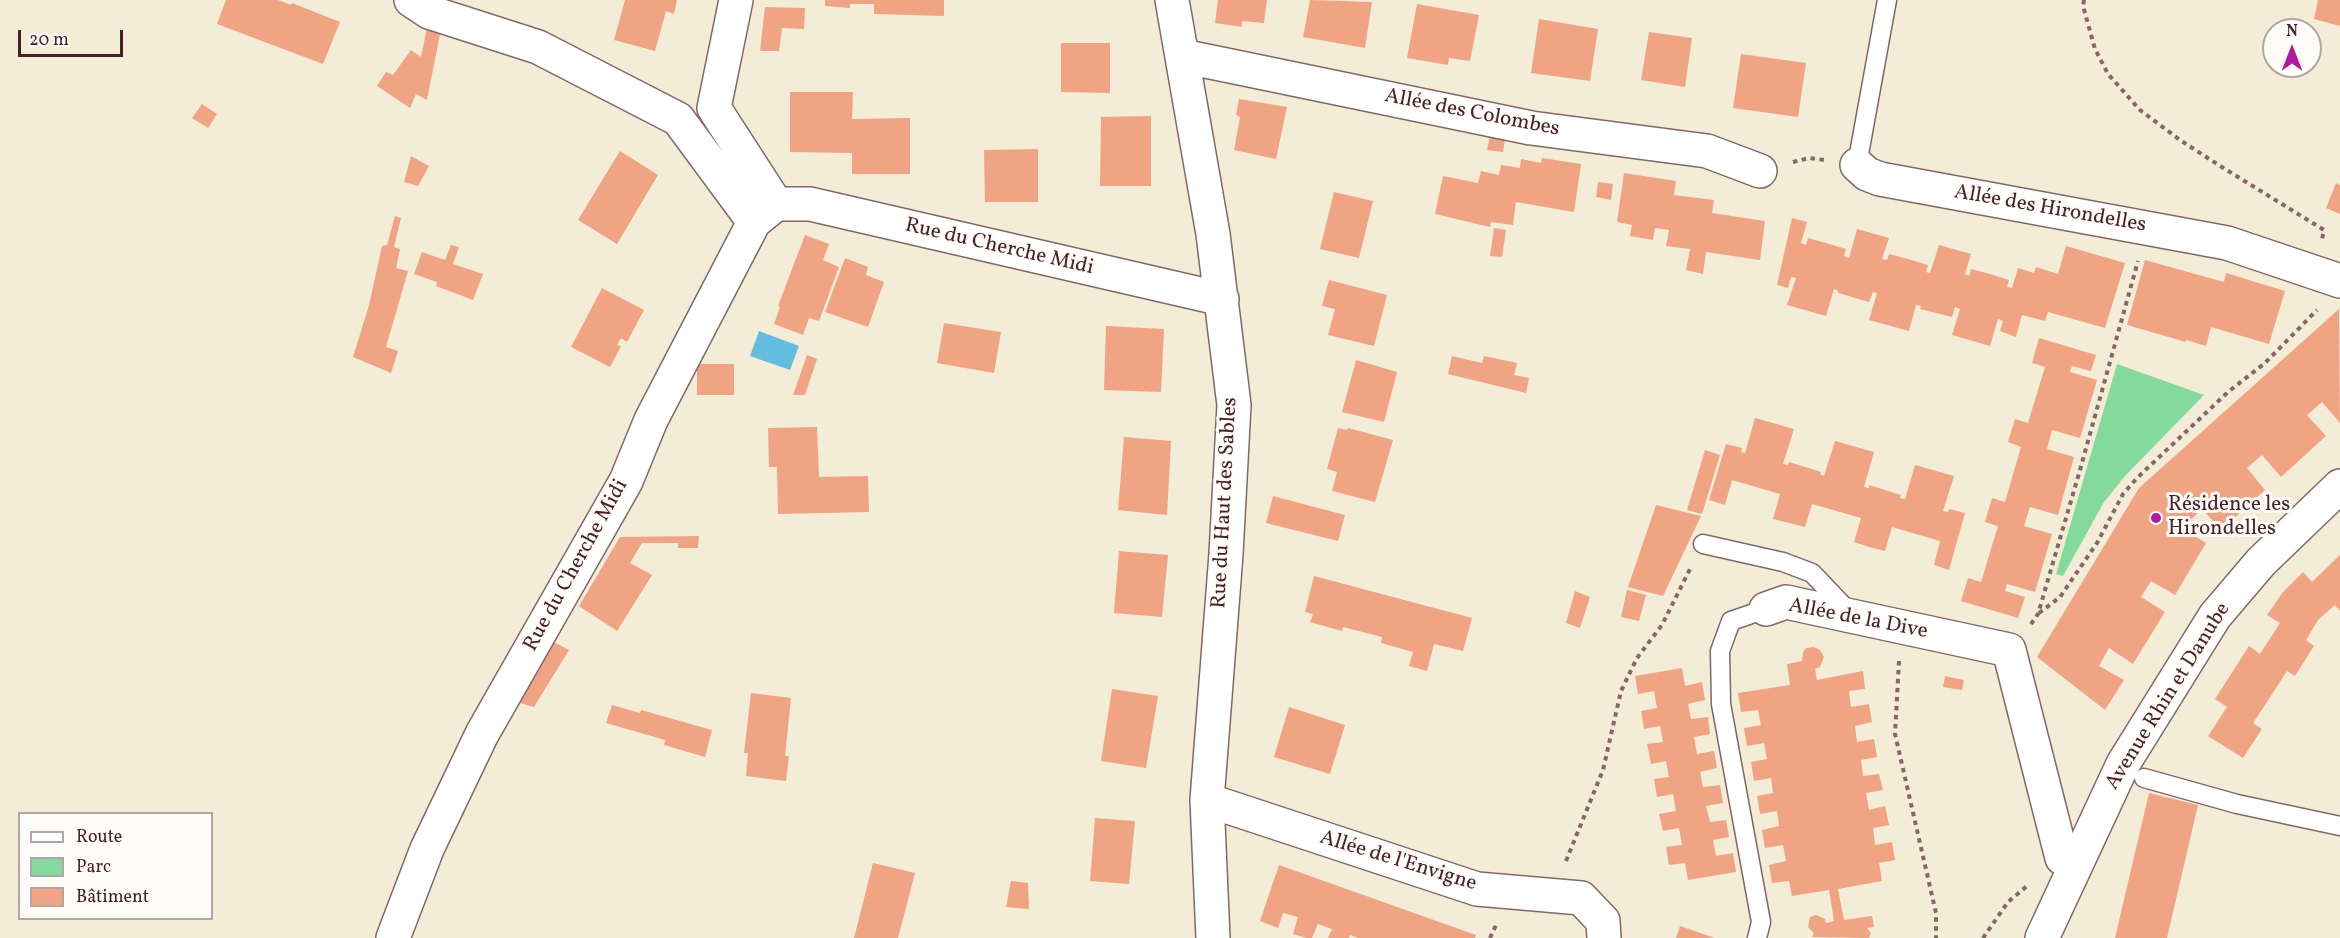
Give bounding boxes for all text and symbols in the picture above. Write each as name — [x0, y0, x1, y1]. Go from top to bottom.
scale bar — [21, 18, 126, 56]
north arrow — [2262, 18, 2322, 78]
text: N — [2286, 21, 2298, 43]
text: 20 m — [29, 28, 69, 53]
street label: Allée des Colombes — [1382, 85, 1562, 143]
street label: Allée des Hirondelles — [1952, 181, 2148, 239]
street label: Rue du Cherche Midi — [902, 214, 1096, 282]
street label: Rue du Haut des Sables — [1208, 397, 1244, 609]
street label: Rue du Cherche Midi — [519, 476, 635, 656]
place label: Résidence les Hirondelles — [2168, 493, 2290, 543]
marker: Résidence les Hirondelles — [2149, 511, 2163, 525]
street label: Allée de la Dive — [1786, 594, 1930, 646]
street label: Avenue Rhin et Danube — [2101, 599, 2237, 795]
legend — [18, 812, 213, 920]
text: Route — [76, 825, 122, 850]
street label: Allée de l'Envigne — [1317, 826, 1479, 898]
text: Parc — [76, 855, 111, 880]
text: Bâtiment — [76, 885, 149, 910]

